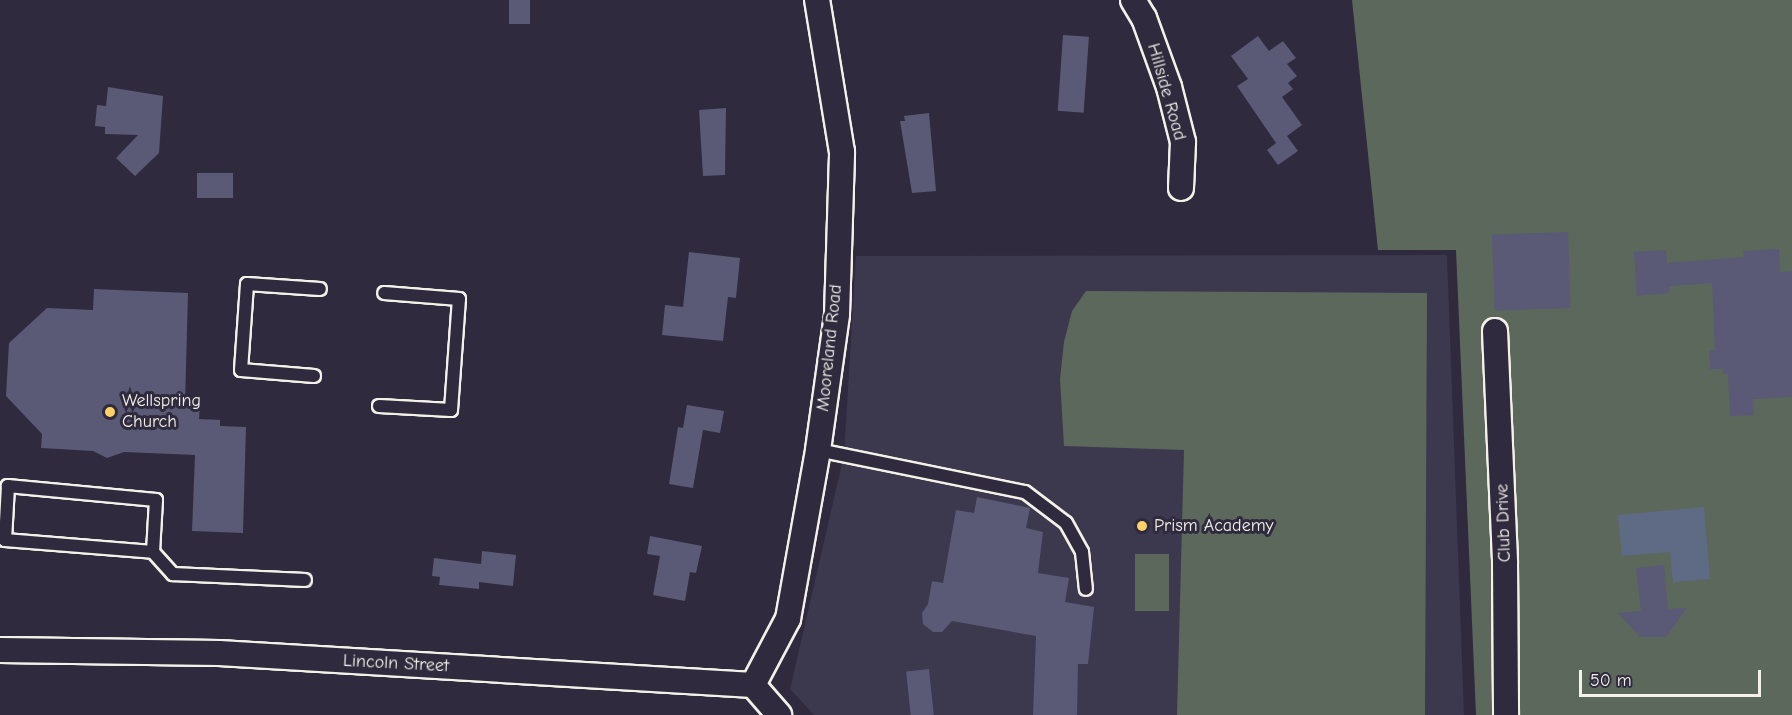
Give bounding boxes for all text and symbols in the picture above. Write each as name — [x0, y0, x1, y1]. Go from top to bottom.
street label: Hillside Road — [1142, 41, 1190, 143]
street label: Mooreland Road — [813, 283, 847, 413]
place label: Wellspring Church — [122, 391, 201, 434]
marker: Wellspring Church — [103, 405, 117, 419]
street label: Club Drive — [1492, 483, 1516, 563]
place label: Prism Academy — [1154, 515, 1274, 537]
marker: Prism Academy — [1135, 519, 1149, 533]
street label: Lincoln Street — [342, 650, 450, 678]
scale bar — [1582, 658, 1764, 696]
text: 50 m — [1590, 670, 1632, 691]

